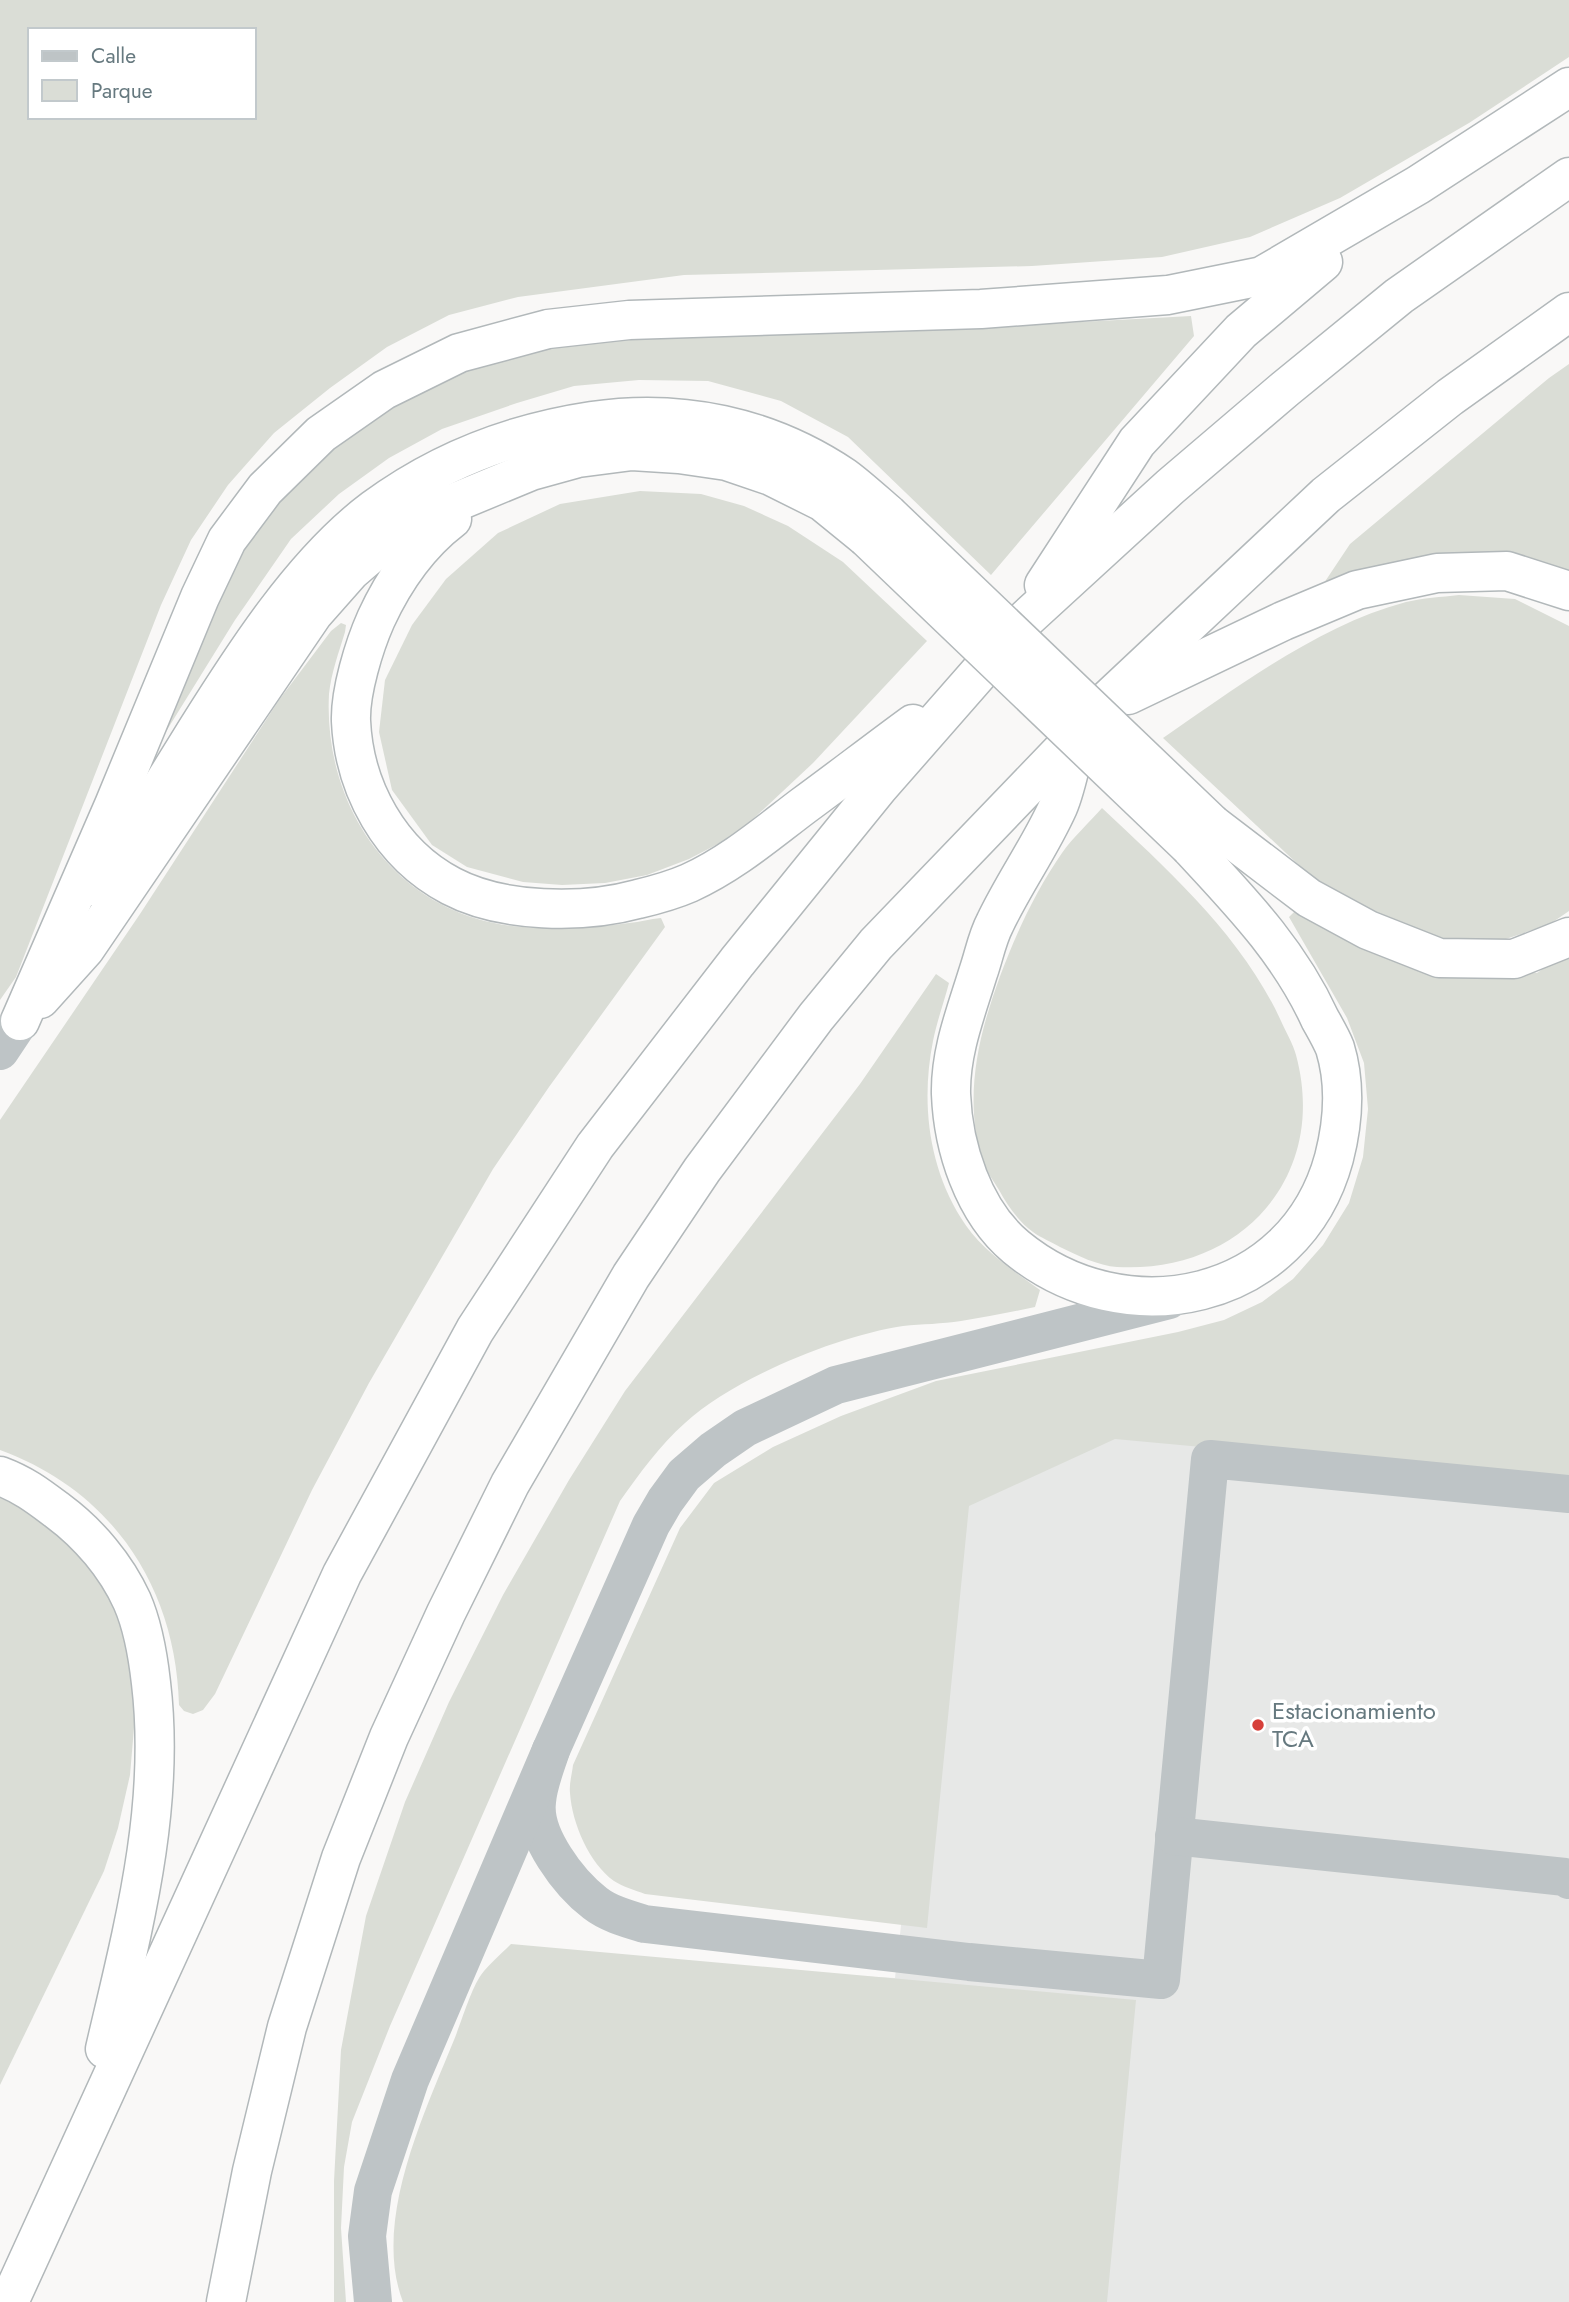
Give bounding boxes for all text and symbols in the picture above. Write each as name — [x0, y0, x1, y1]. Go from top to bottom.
legend — [28, 28, 256, 119]
text: Calle — [91, 41, 136, 71]
text: Parque — [91, 76, 153, 106]
place label: Estacionamiento TCA — [1272, 1693, 1436, 1756]
marker: Estacionamiento TCA — [1250, 1717, 1266, 1733]

